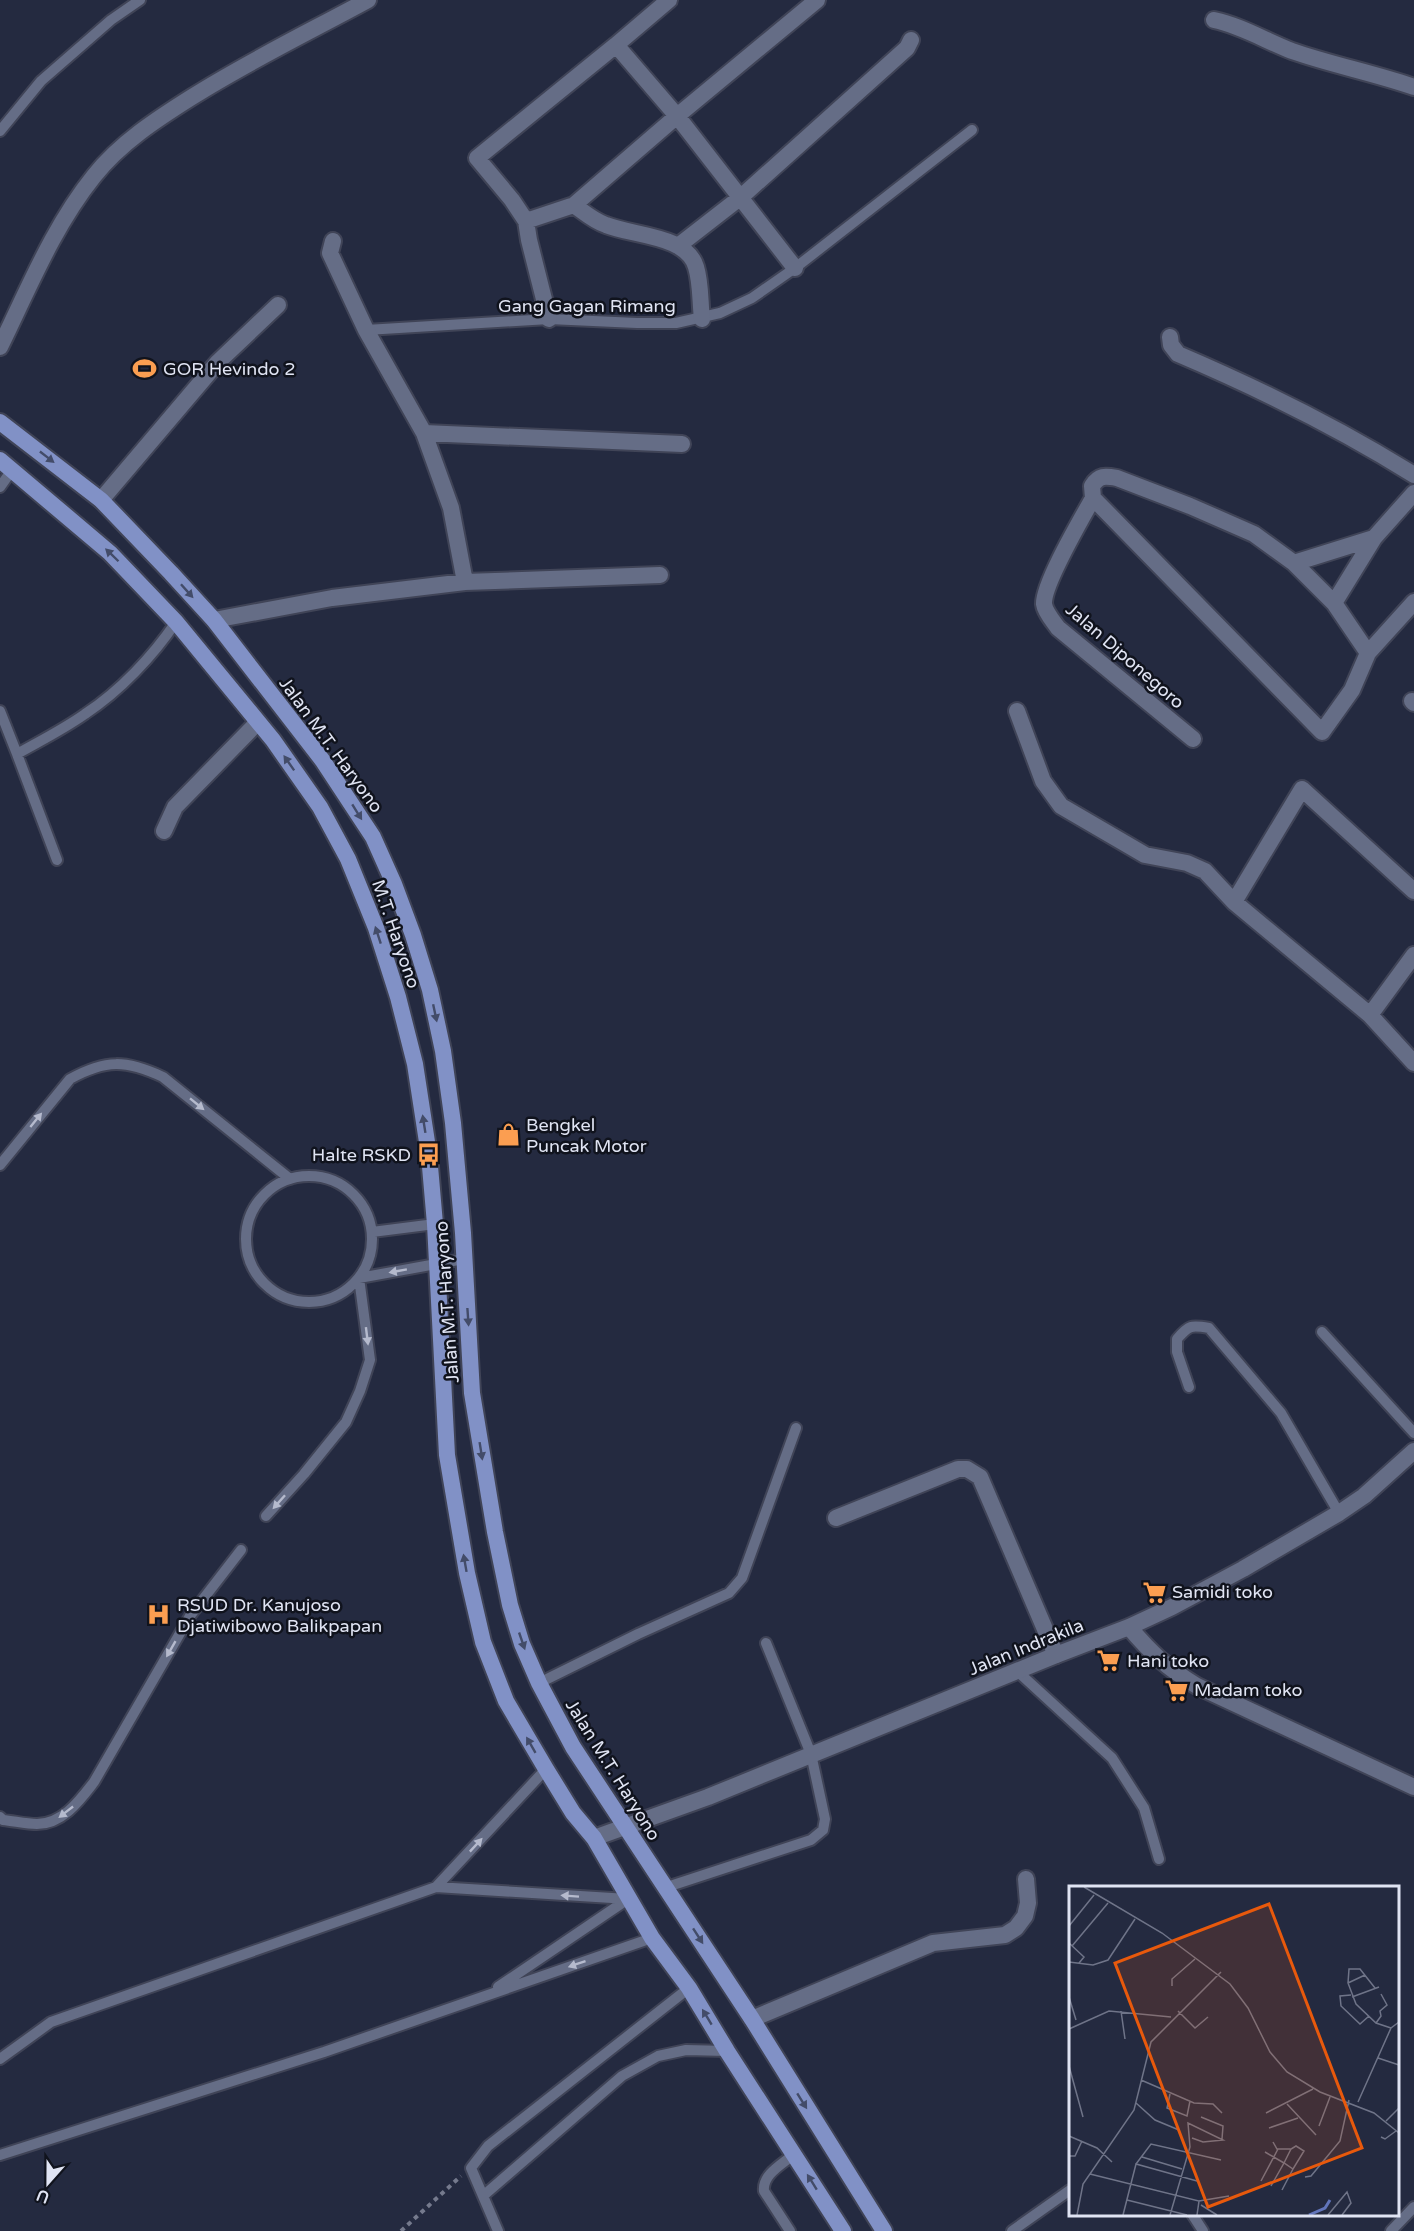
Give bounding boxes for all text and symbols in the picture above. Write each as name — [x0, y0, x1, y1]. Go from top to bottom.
street label: Gang Gagan Rimang — [498, 295, 676, 317]
sports icon: GOR Hevindo 2 — [132, 356, 158, 382]
place label: GOR Hevindo 2 — [163, 358, 295, 380]
one-way arrow — [39, 450, 55, 463]
one-way arrow — [106, 549, 120, 563]
one-way arrow — [180, 583, 193, 598]
street label: Jalan Diponegoro — [1061, 599, 1189, 714]
street label: Jalan M.T. Haryono — [274, 673, 388, 817]
one-way arrow — [283, 755, 295, 771]
one-way arrow — [351, 804, 362, 820]
street label: M.T. Haryono — [367, 877, 425, 991]
one-way arrow — [373, 926, 382, 944]
one-way arrow — [431, 1003, 440, 1022]
one-way arrow — [189, 1097, 204, 1110]
one-way arrow — [30, 1112, 42, 1127]
place label: Bengkel Puncak Motor — [526, 1114, 647, 1157]
one-way arrow — [419, 1115, 428, 1134]
shop icon: Bengkel Puncak Motor — [495, 1122, 521, 1148]
bus stop icon: Halte RSKD — [416, 1142, 442, 1168]
place label: Halte RSKD — [312, 1144, 411, 1166]
street label: Jalan M.T. Haryono — [430, 1220, 464, 1384]
one-way arrow — [389, 1266, 408, 1275]
one-way arrow — [463, 1308, 472, 1327]
one-way arrow — [362, 1326, 371, 1345]
one-way arrow — [477, 1442, 486, 1461]
one-way arrow — [273, 1494, 286, 1509]
one-way arrow — [460, 1554, 469, 1573]
supermarket icon: Samidi toko — [1141, 1579, 1167, 1605]
place label: Samidi toko — [1172, 1581, 1273, 1603]
place label: RSUD Dr. Kanujoso Djatiwibowo Balikpapan — [177, 1594, 382, 1637]
hospital icon: RSUD Dr. Kanujoso Djatiwibowo Balikpapan — [146, 1602, 172, 1628]
street label: Jalan Indrakila — [965, 1614, 1087, 1680]
one-way arrow — [518, 1633, 528, 1651]
one-way arrow — [166, 1641, 176, 1658]
supermarket icon: Hani toko — [1096, 1648, 1122, 1674]
place label: Hani toko — [1127, 1650, 1209, 1672]
supermarket icon: Madam toko — [1163, 1677, 1189, 1703]
place label: Madam toko — [1194, 1679, 1303, 1701]
street label: Jalan M.T. Haryono — [561, 1695, 665, 1845]
one-way arrow — [526, 1737, 537, 1753]
one-way arrow — [58, 1806, 74, 1819]
one-way arrow — [469, 1837, 483, 1852]
inset map — [1069, 1886, 1399, 2216]
one-way arrow — [560, 1891, 579, 1900]
one-way arrow — [693, 1928, 704, 1945]
one-way arrow — [568, 1960, 586, 1970]
one-way arrow — [701, 2009, 712, 2025]
one-way arrow — [797, 2093, 808, 2110]
north arrow — [18, 2153, 78, 2213]
one-way arrow — [806, 2173, 817, 2190]
text: U — [34, 2185, 52, 2208]

